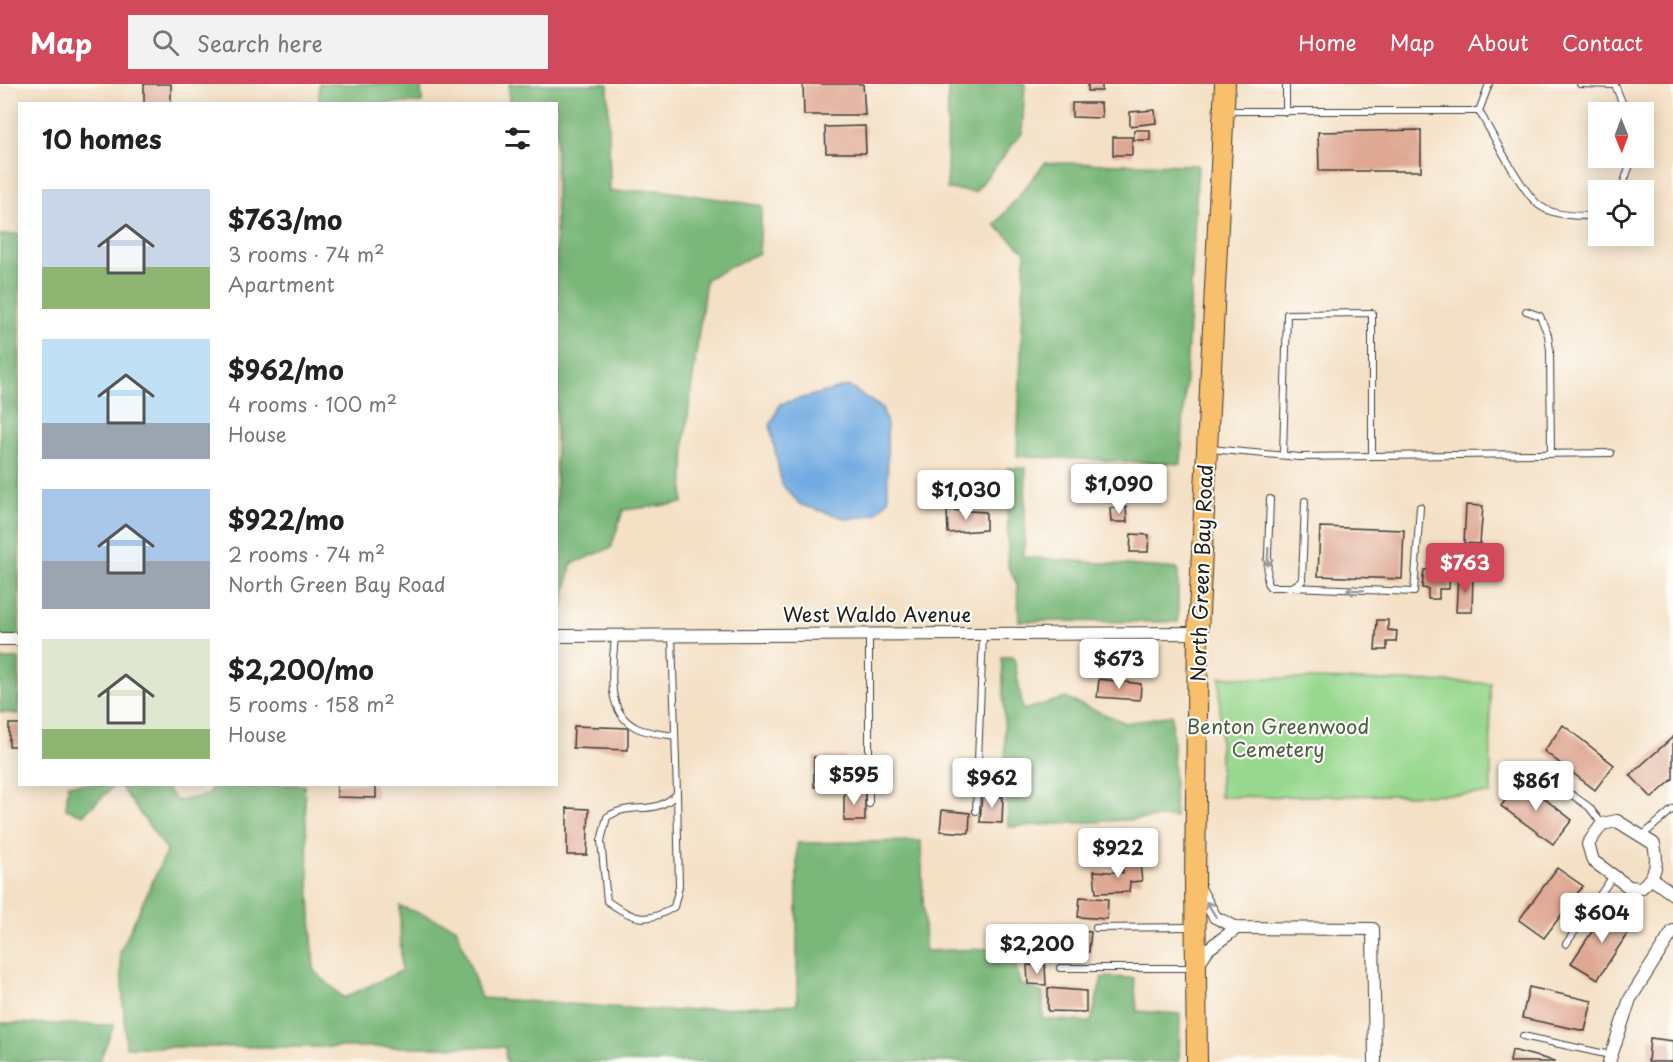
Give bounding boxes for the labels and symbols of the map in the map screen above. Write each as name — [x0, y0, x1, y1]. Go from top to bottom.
north arrow — [1588, 102, 1654, 168]
pin: $1,090 — [1070, 464, 1168, 515]
street label: North Green Bay Road — [1182, 464, 1220, 682]
pin: $1,030 — [917, 470, 1015, 521]
pin: $763 — [1429, 543, 1501, 594]
one-way arrow — [1262, 547, 1274, 567]
one-way arrow — [1346, 584, 1366, 595]
street label: West Waldo Avenue — [783, 599, 971, 629]
pin: $673 — [1083, 639, 1155, 690]
park label: Benton Greenwood Cemetery — [1187, 711, 1369, 764]
pin: $595 — [818, 755, 890, 806]
pin: $962 — [956, 758, 1028, 809]
pin: $861 — [1500, 761, 1572, 812]
pin: $922 — [1082, 828, 1154, 879]
pin: $604 — [1566, 893, 1638, 944]
one-way arrow — [1205, 901, 1218, 918]
pin: $2,200 — [988, 924, 1086, 975]

